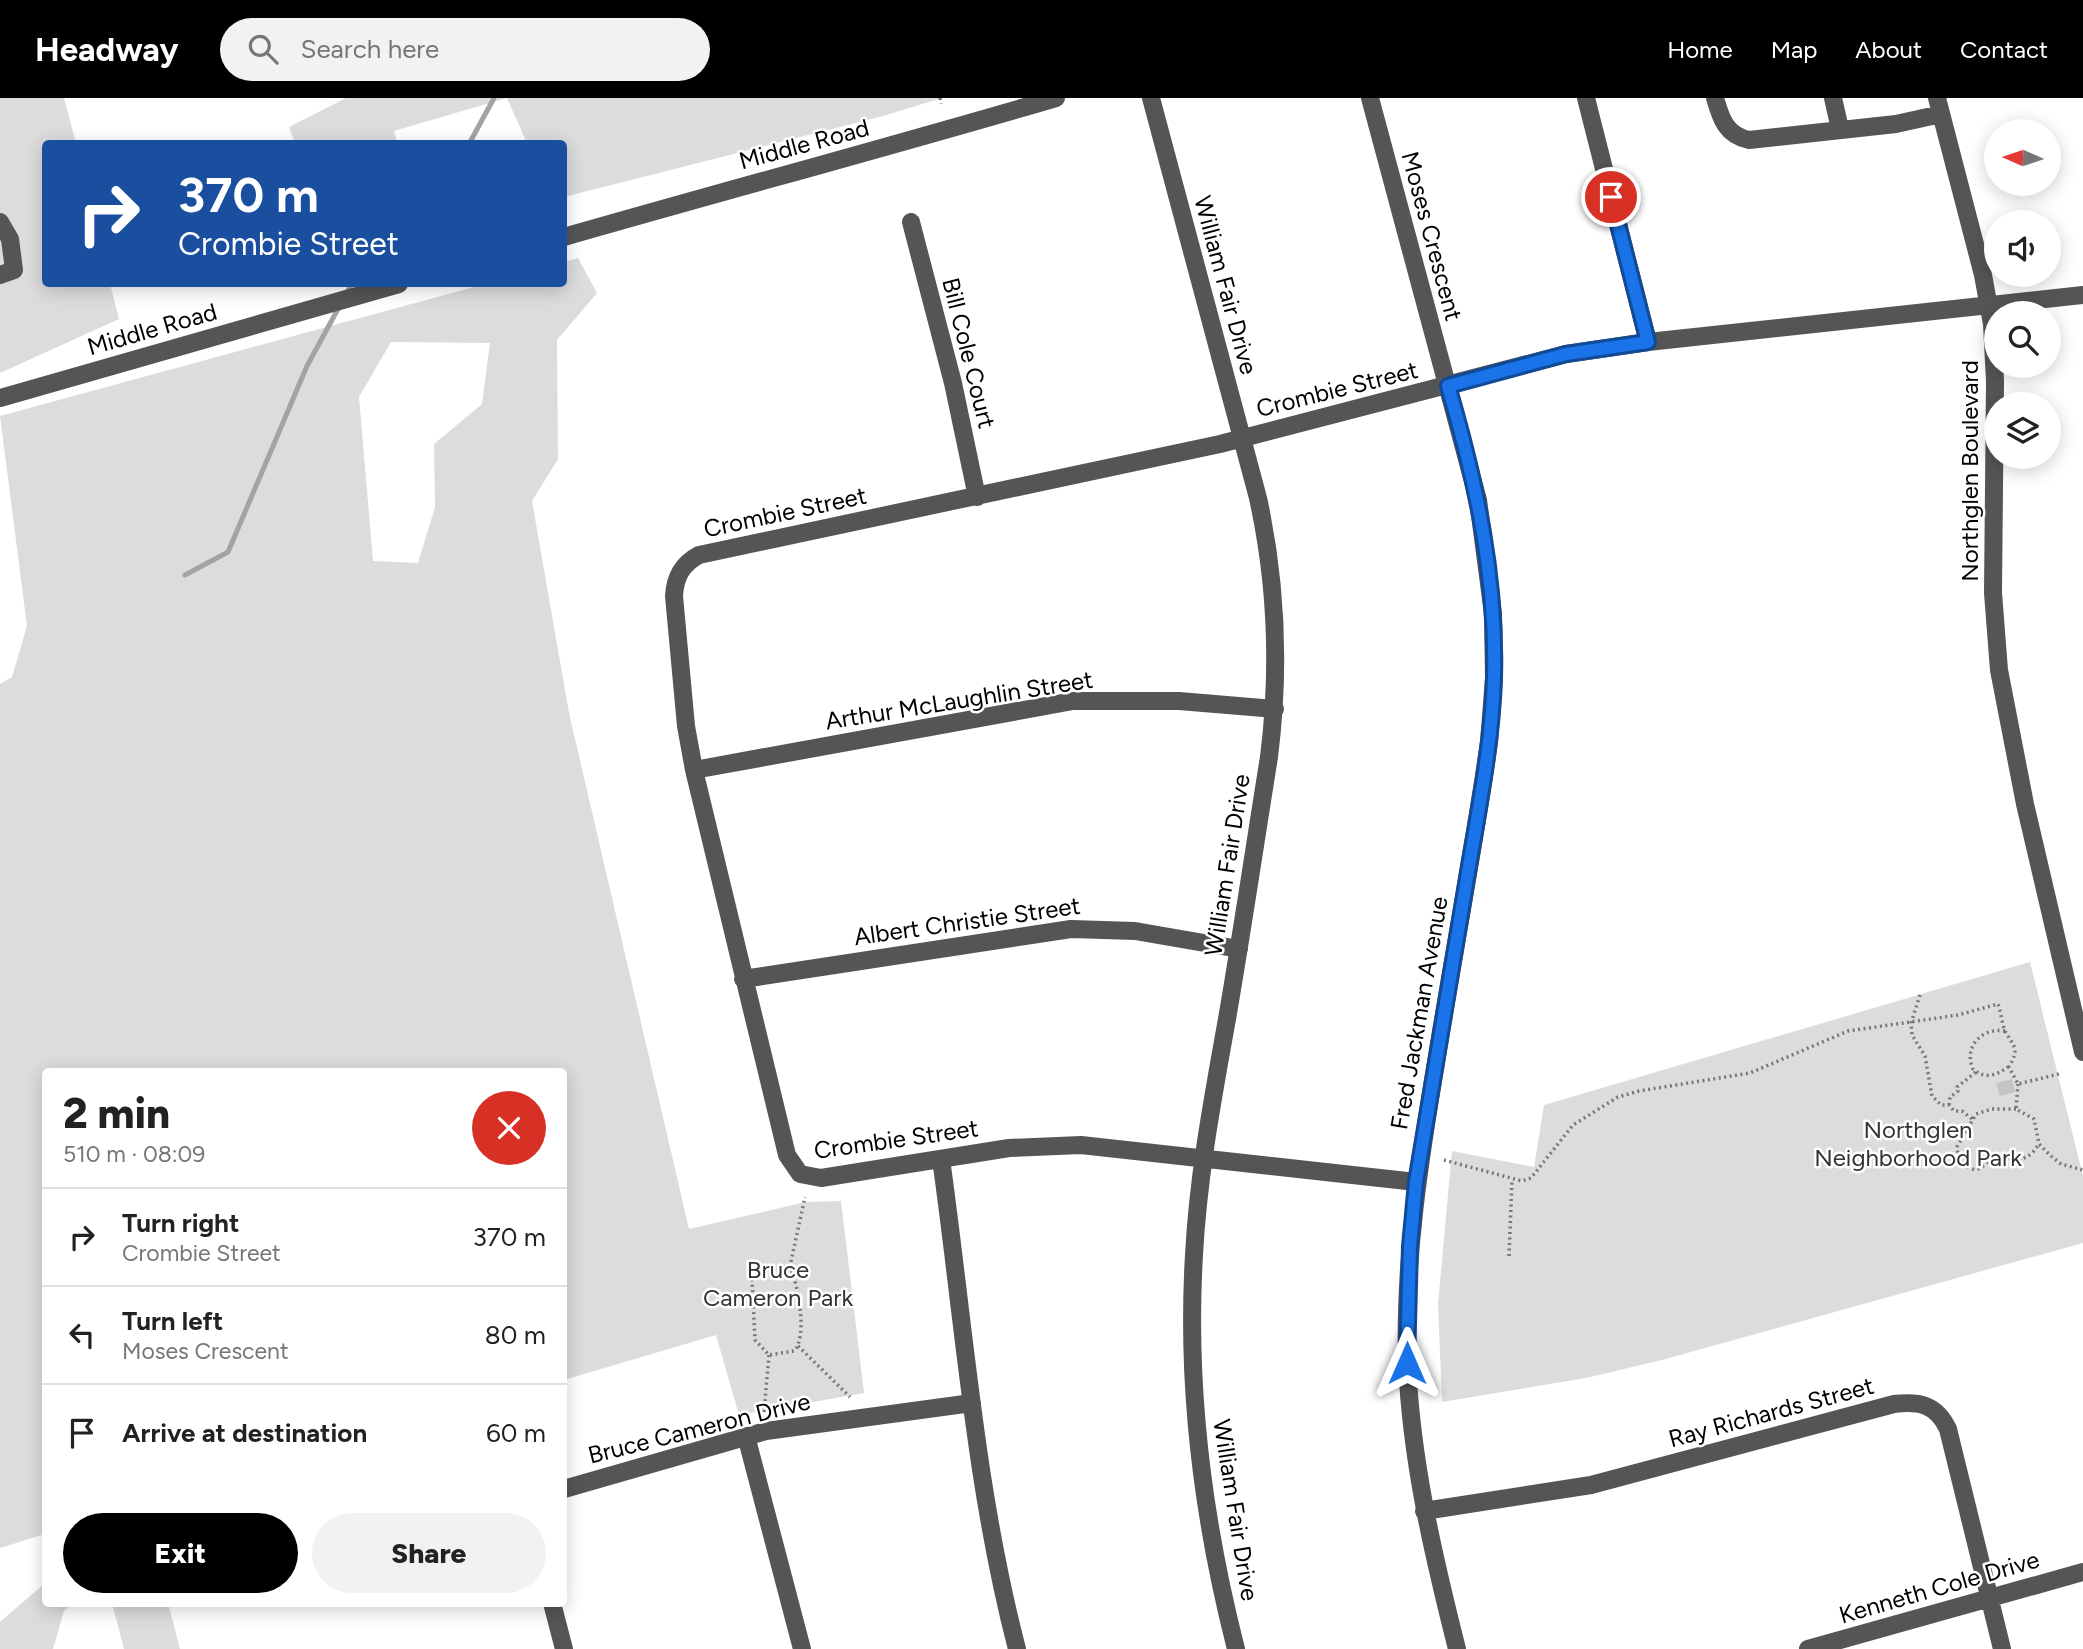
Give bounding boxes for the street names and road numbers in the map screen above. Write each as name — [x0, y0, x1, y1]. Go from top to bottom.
street label: Middle Road — [736, 113, 872, 175]
street label: Moses Crescent — [1395, 148, 1469, 324]
street label: William Fair Drive — [1188, 193, 1264, 377]
street label: Bill Cole Court — [936, 275, 1002, 431]
street label: Middle Road — [84, 297, 220, 361]
street label: Crombie Street — [1253, 355, 1421, 423]
street label: Northglen Boulevard — [1955, 360, 1984, 582]
street label: Crombie Street — [701, 481, 869, 543]
street label: Arthur McLaughlin Street — [823, 665, 1095, 735]
street label: William Fair Drive — [1198, 772, 1256, 958]
street label: Albert Christie Street — [852, 891, 1082, 951]
street label: Fred Jackman Avenue — [1384, 894, 1454, 1132]
street label: Crombie Street — [812, 1113, 980, 1165]
street label: Ray Richards Street — [1665, 1371, 1877, 1453]
street label: Bruce Cameron Drive — [585, 1386, 813, 1470]
street label: William Fair Drive — [1207, 1417, 1265, 1603]
street label: Kenneth Cole Drive — [1836, 1545, 2042, 1629]

